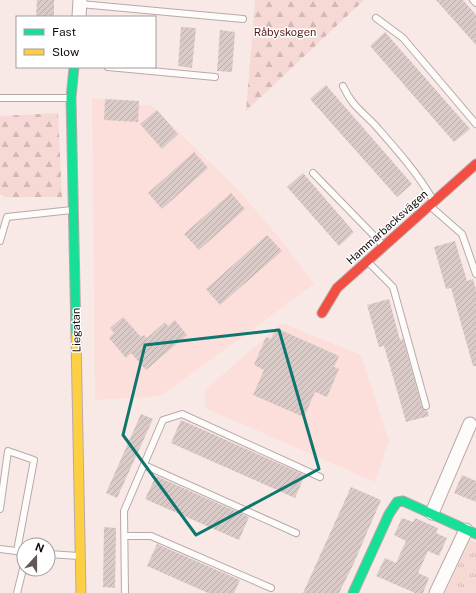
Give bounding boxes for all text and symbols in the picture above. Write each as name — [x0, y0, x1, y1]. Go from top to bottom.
legend — [16, 16, 156, 68]
text: Fast — [52, 25, 77, 39]
park label: Råbyskogen — [254, 26, 316, 38]
text: Slow — [52, 45, 80, 59]
street label: Hammarbacksvägen — [344, 188, 430, 266]
street label: Liegatan — [70, 308, 82, 352]
north arrow — [16, 537, 56, 577]
text: N — [33, 541, 46, 555]

